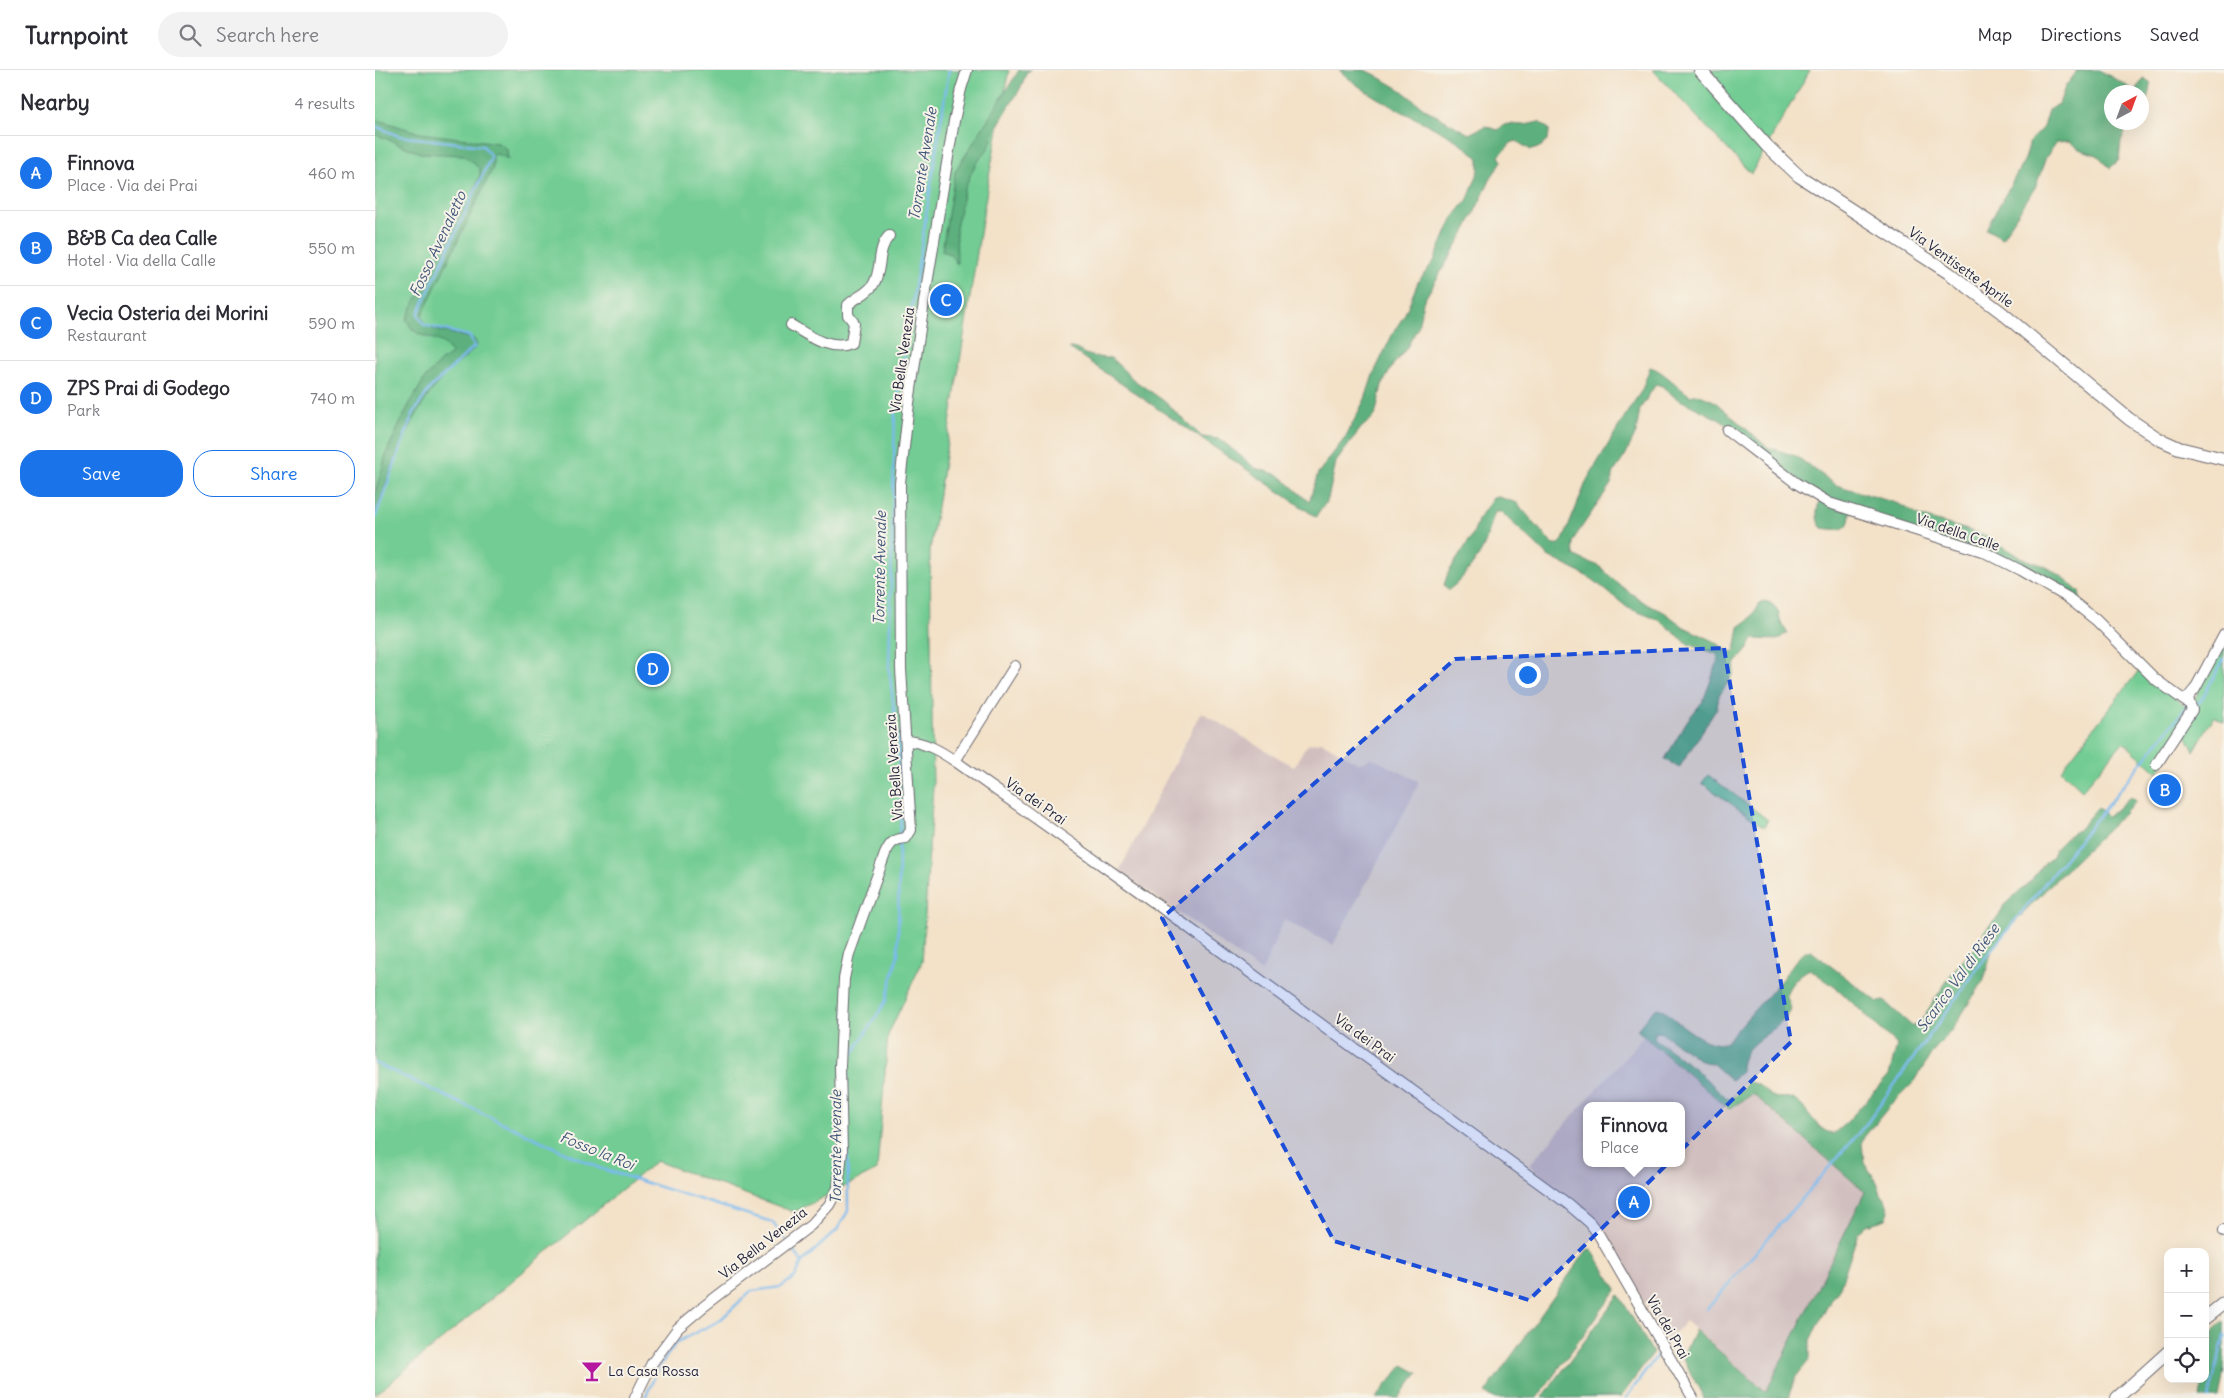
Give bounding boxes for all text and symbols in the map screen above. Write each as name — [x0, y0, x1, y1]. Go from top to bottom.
search box — [158, 12, 508, 57]
text: Turnpoint — [25, 20, 128, 50]
icon: search — [176, 21, 204, 49]
text: Search here — [216, 23, 319, 47]
text: Map — [1977, 23, 2012, 46]
text: Directions — [2040, 23, 2122, 46]
text: Saved — [2150, 23, 2199, 46]
north arrow — [2104, 85, 2149, 130]
text: Nearby — [20, 89, 90, 116]
text: 4 results — [294, 93, 355, 113]
water label: Torrente Avenale — [904, 105, 941, 222]
text: Finnova — [67, 151, 135, 175]
text: A — [31, 163, 41, 183]
text: 460 m — [308, 163, 355, 183]
text: Place · Via dei Prai — [67, 175, 197, 195]
water label: Fosso Avenaletto — [405, 187, 471, 299]
street label: Via Ventisette Aprile — [1905, 223, 2017, 311]
text: B&B Ca dea Calle — [67, 226, 217, 250]
text: B — [31, 238, 41, 258]
text: 550 m — [308, 238, 355, 258]
text: Hotel · Via della Calle — [67, 250, 216, 270]
pin: C — [930, 281, 962, 319]
text: Vecia Osteria dei Morini — [67, 301, 268, 325]
street label: Via Bella Venezia — [886, 306, 918, 414]
text: C — [31, 313, 41, 333]
text: 590 m — [308, 313, 355, 333]
text: Restaurant — [67, 325, 147, 345]
text: ZPS Prai di Godego — [67, 376, 230, 400]
text: D — [30, 388, 42, 408]
text: 740 m — [310, 388, 355, 408]
text: Park — [67, 400, 100, 420]
button: Save — [20, 450, 183, 497]
button: Share — [193, 450, 355, 497]
street label: Via della Calle — [1914, 509, 2002, 555]
water label: Torrente Avenale — [869, 510, 890, 625]
pin: D — [637, 650, 669, 688]
your location — [1515, 662, 1541, 688]
street label: Via Bella Venezia — [881, 713, 907, 821]
pin: B — [2149, 771, 2181, 809]
street label: Via dei Prai — [1002, 773, 1070, 829]
water label: Scarico Val di Riese — [1912, 919, 2004, 1036]
street label: Via dei Prai — [1331, 1010, 1399, 1066]
water label: Torrente Avenale — [826, 1089, 845, 1204]
popup — [1583, 1102, 1685, 1167]
text: Finnova — [1600, 1113, 1668, 1137]
water label: Fosso la Roi — [557, 1127, 639, 1175]
text: Place — [1600, 1137, 1639, 1157]
pin: A — [1618, 1183, 1650, 1221]
street label: Via Bella Venezia — [715, 1203, 811, 1283]
map controls — [2164, 1248, 2209, 1383]
button: + — [2164, 1248, 2209, 1293]
street label: Via dei Prai — [1643, 1292, 1693, 1362]
button: − — [2164, 1293, 2209, 1338]
button: locate — [2164, 1338, 2209, 1383]
bar icon: La Casa Rossa — [579, 1358, 605, 1384]
place label: La Casa Rossa — [608, 1362, 699, 1380]

